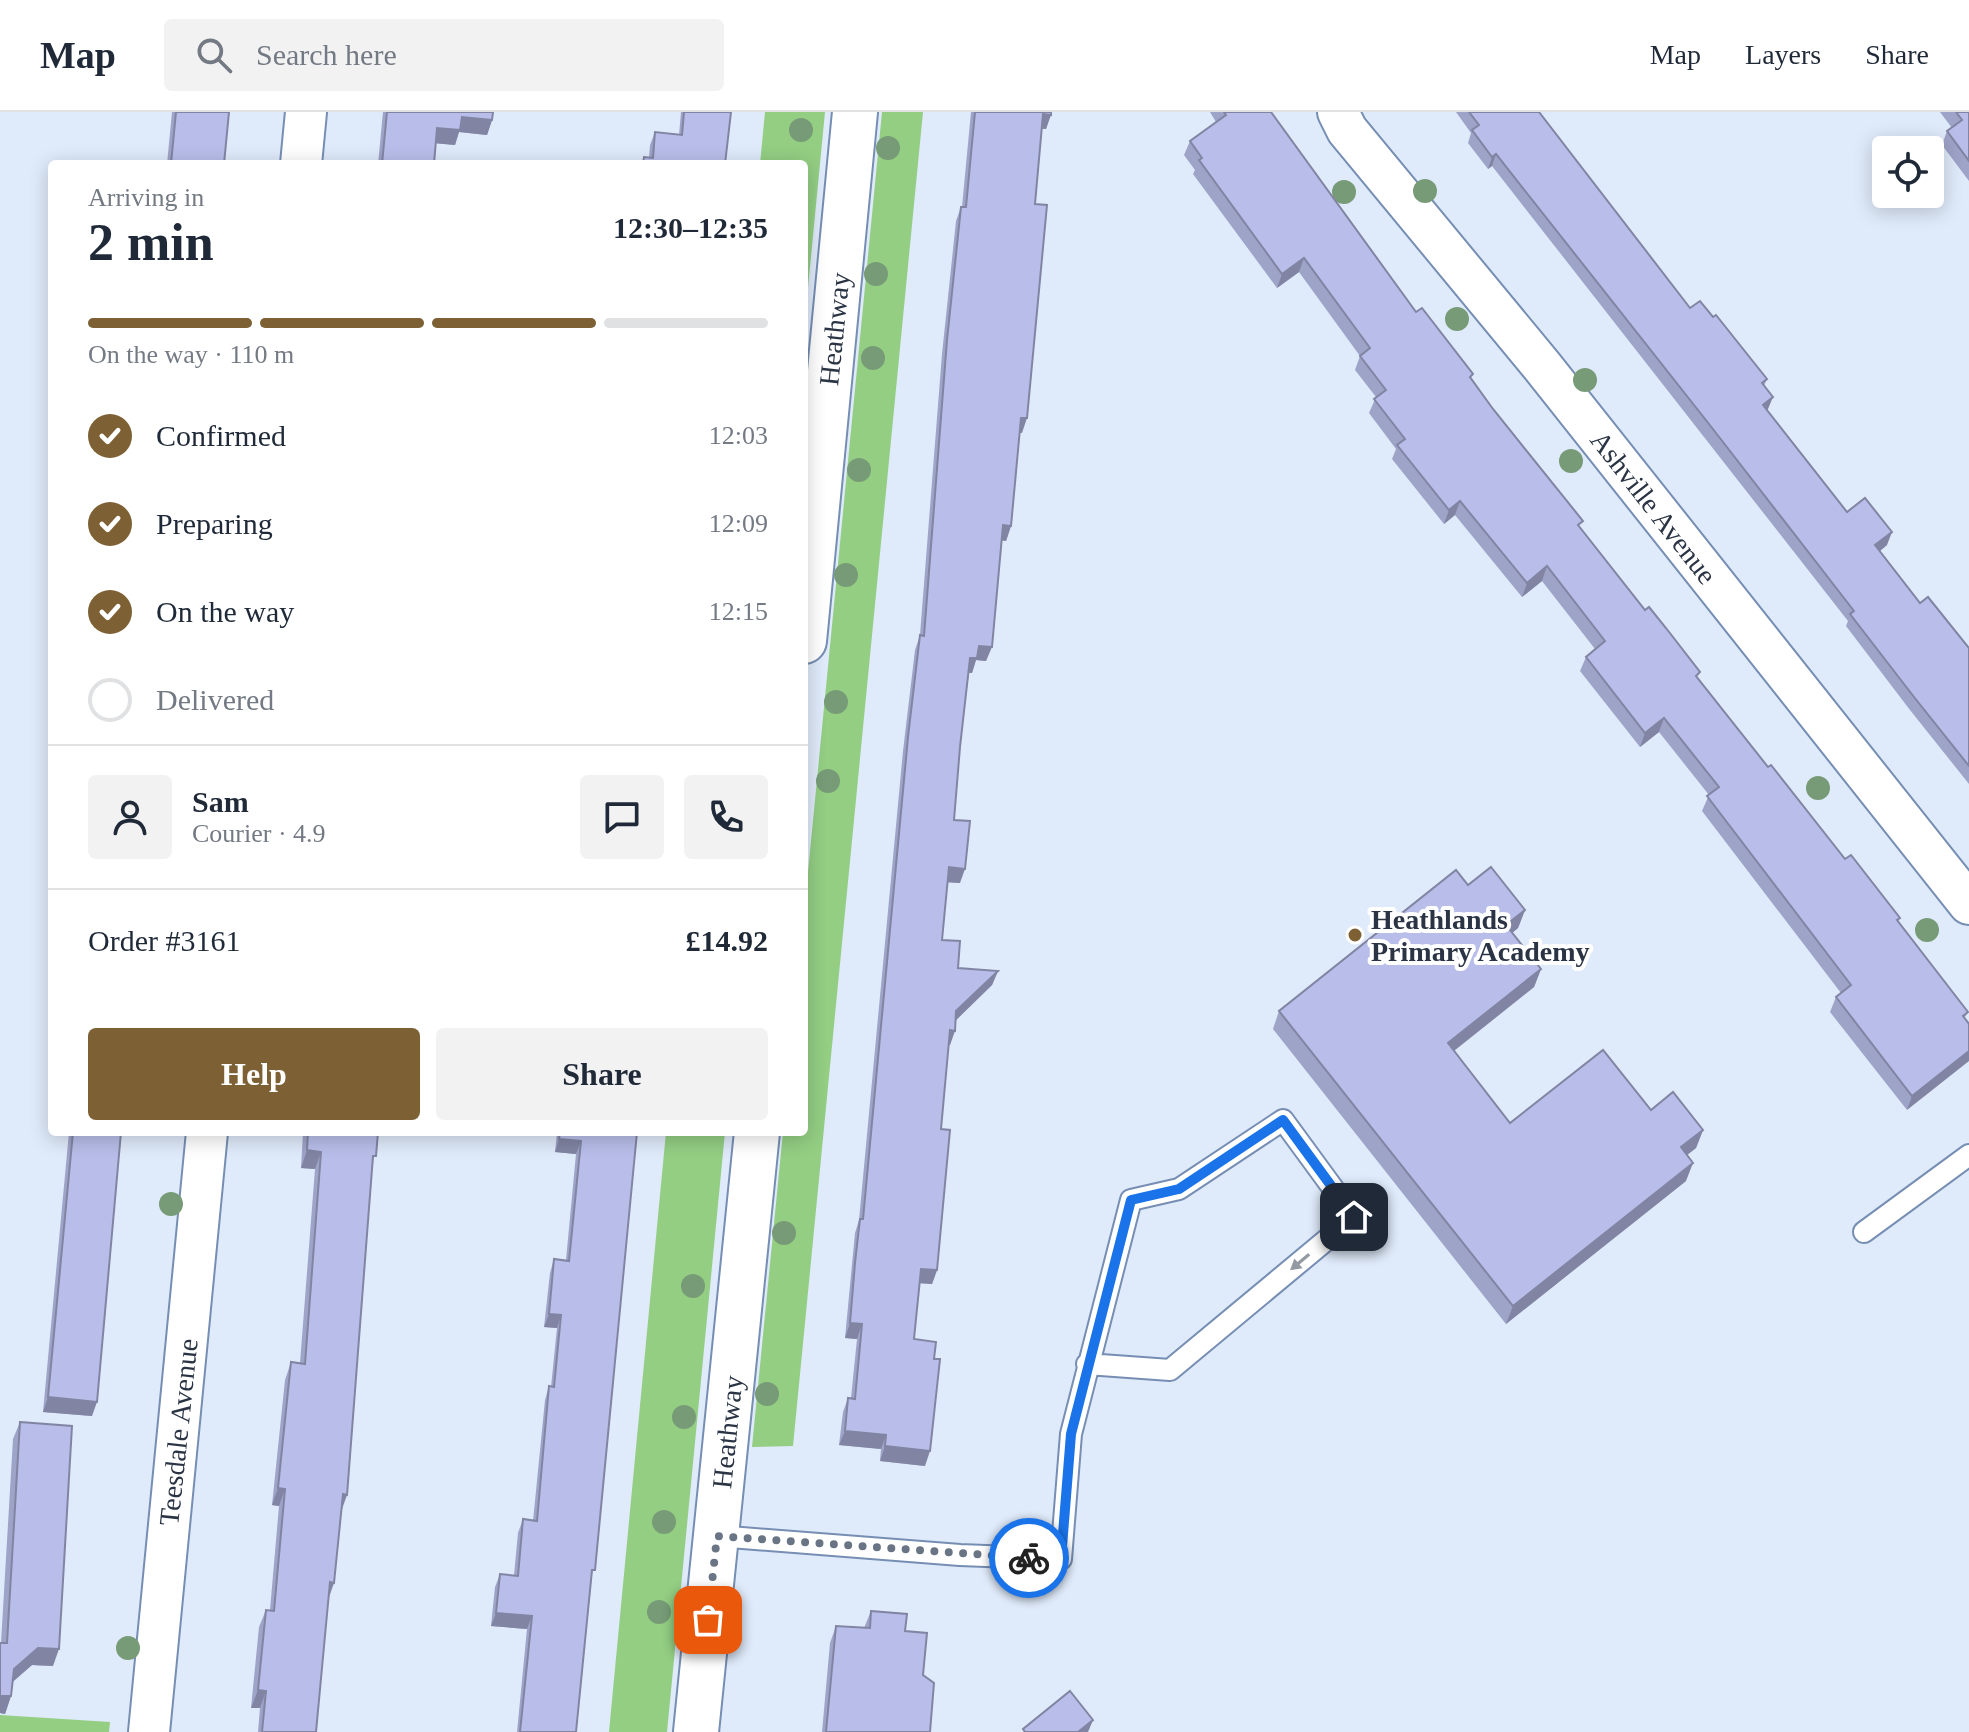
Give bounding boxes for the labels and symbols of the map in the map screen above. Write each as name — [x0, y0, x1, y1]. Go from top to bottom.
street label: Heathway — [813, 271, 856, 387]
street label: Ashville Avenue — [1584, 425, 1723, 590]
place label: Heathlands Primary Academy — [1371, 904, 1590, 967]
marker: Heathlands Primary Academy — [1346, 926, 1364, 944]
pin — [1320, 1183, 1388, 1251]
one-way arrow — [1290, 1253, 1310, 1270]
street label: Teesdale Avenue — [153, 1337, 204, 1527]
street label: Heathway — [706, 1374, 749, 1490]
courier — [989, 1518, 1069, 1598]
pin — [674, 1586, 742, 1654]

